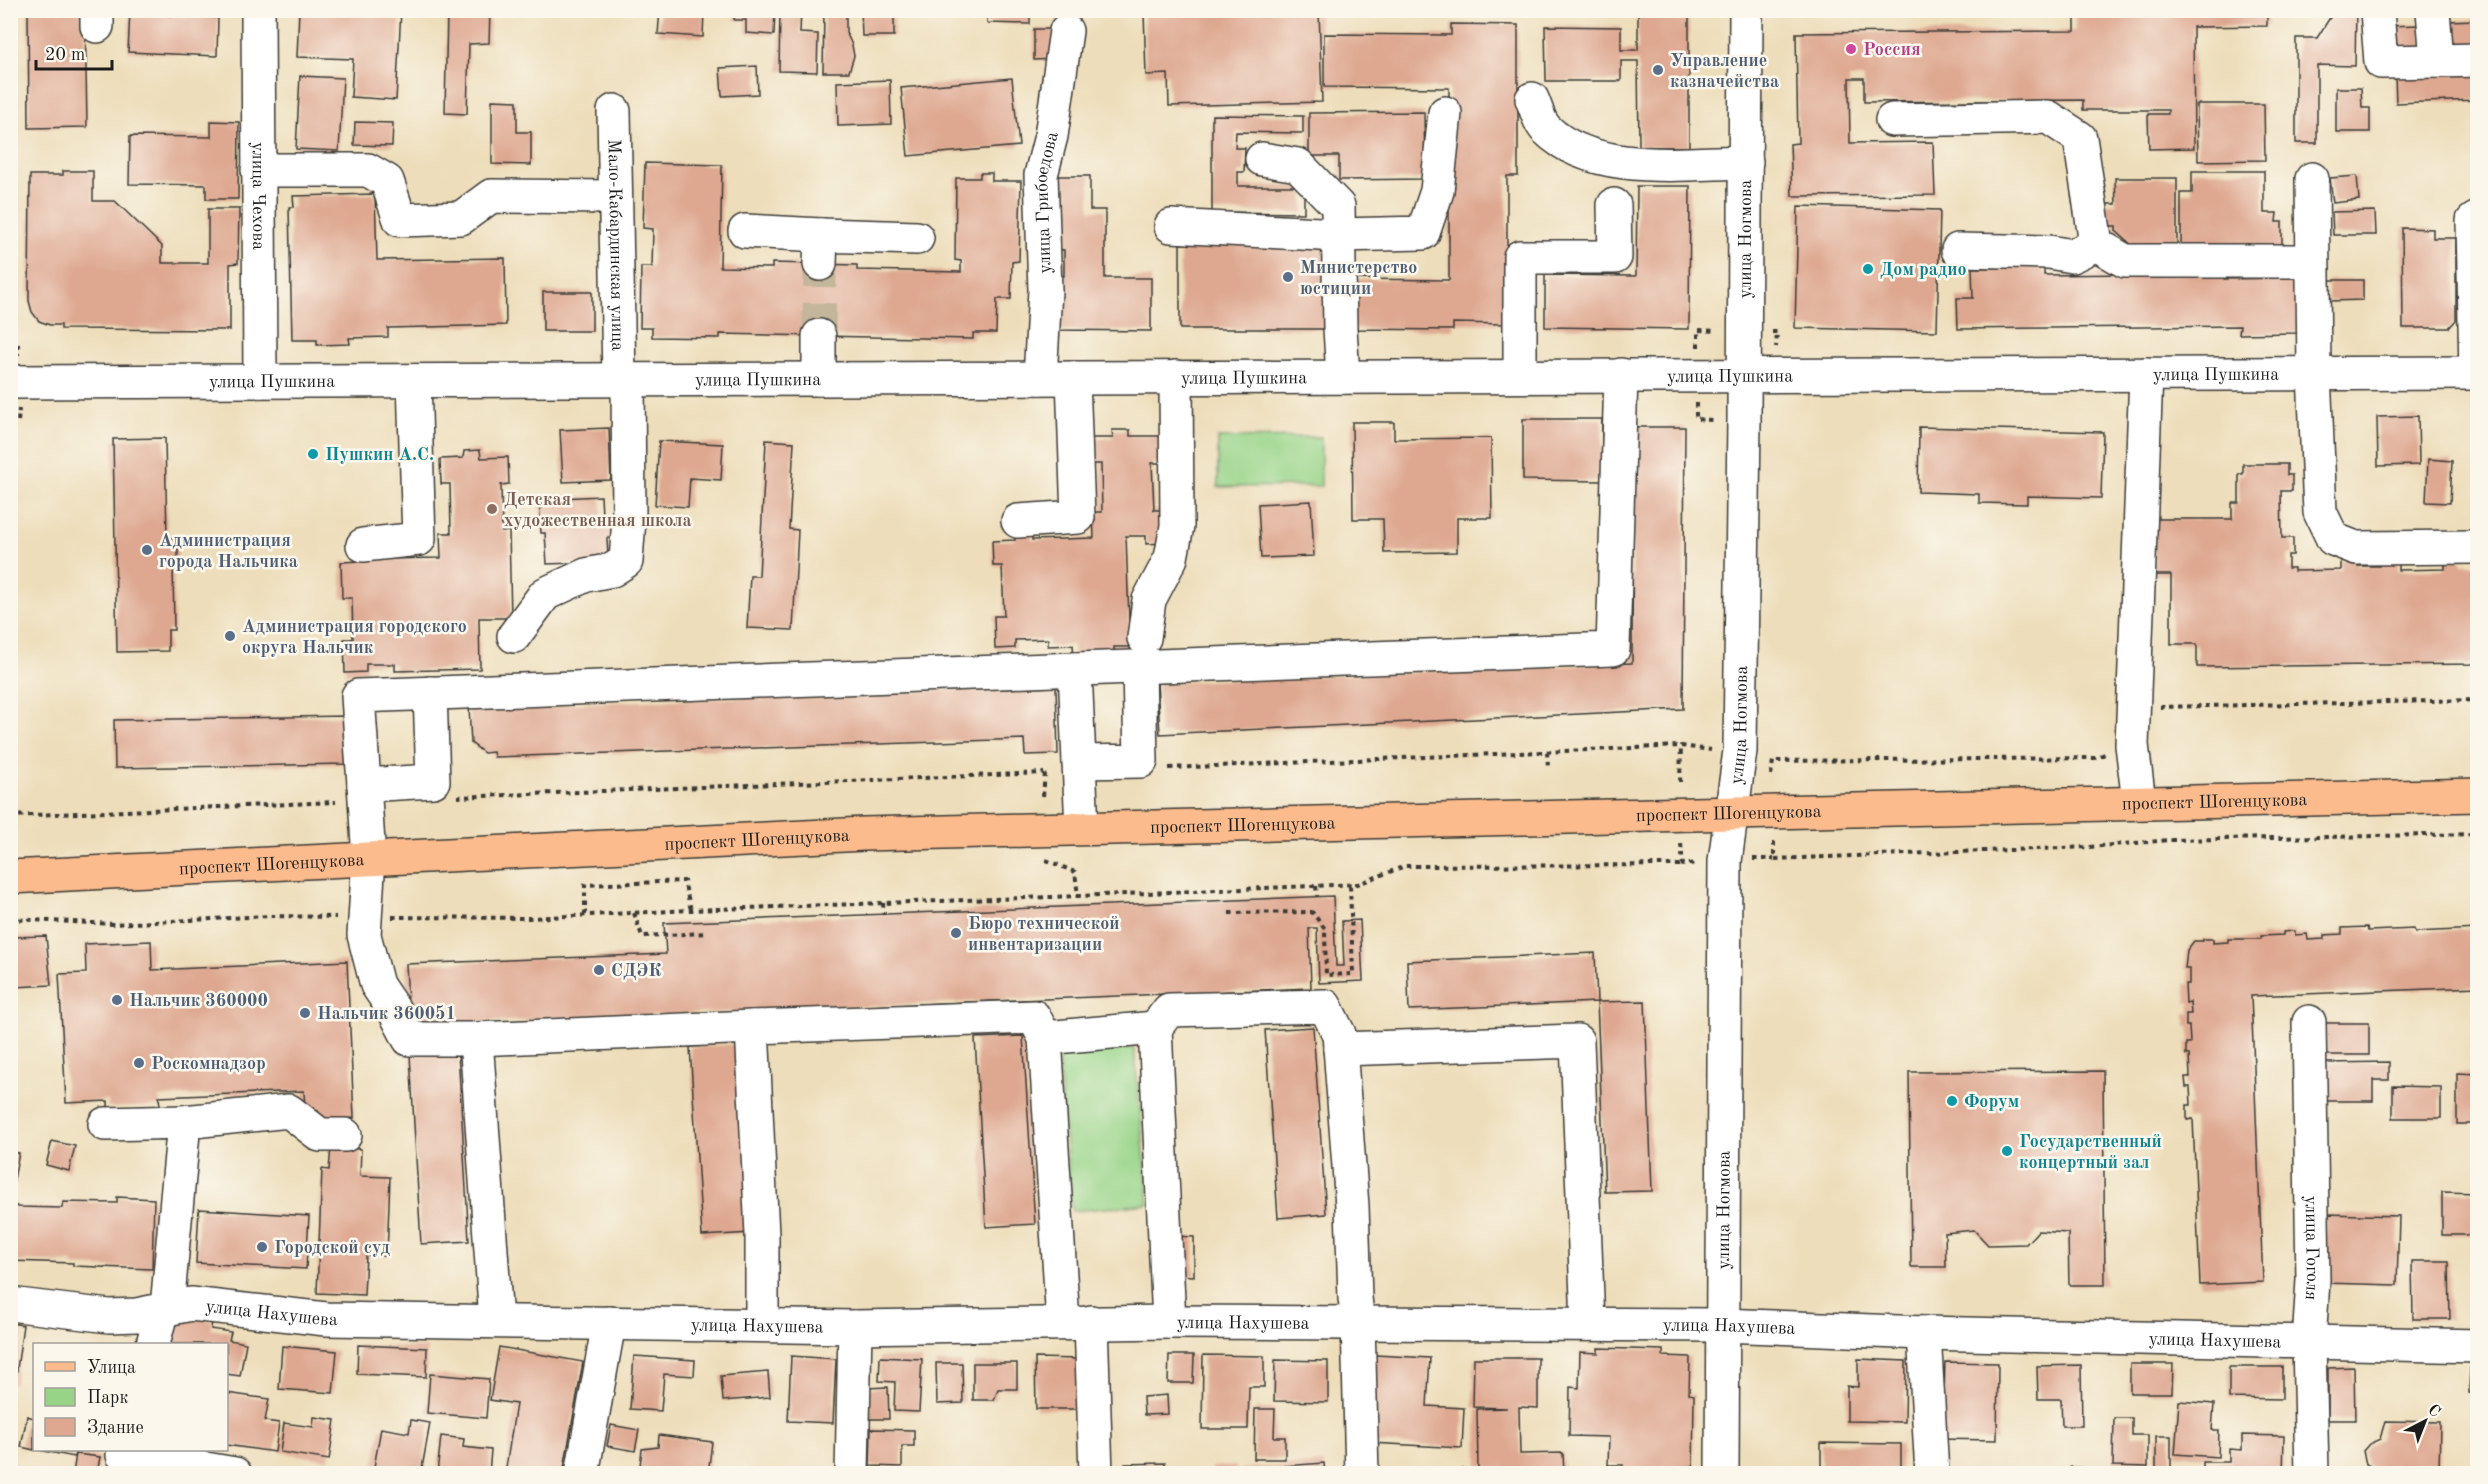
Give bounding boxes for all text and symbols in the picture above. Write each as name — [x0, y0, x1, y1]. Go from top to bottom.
scale bar — [36, 33, 112, 71]
place label: Россия — [1863, 41, 1921, 59]
marker: Россия — [1844, 42, 1858, 56]
text: 20 m — [45, 46, 85, 64]
place label: Управление казначейства — [1670, 52, 1779, 91]
marker: Управление казначейства — [1651, 63, 1665, 77]
street label: улица Грибоедова — [1033, 130, 1062, 274]
street label: Мало-Кабардинская улица — [605, 139, 626, 351]
street label: улица Чехова — [249, 142, 267, 250]
street label: улица Ногмова — [1737, 179, 1755, 299]
place label: Министерство юстиции — [1300, 259, 1417, 298]
place label: Дом радио — [1880, 261, 1967, 279]
marker: Дом радио — [1861, 262, 1875, 276]
marker: Министерство юстиции — [1281, 270, 1295, 284]
street label: улица Пушкина — [2153, 366, 2279, 384]
street label: улица Пушкина — [1667, 367, 1793, 386]
street label: улица Пушкина — [1181, 369, 1307, 388]
street label: улица Пушкина — [695, 371, 821, 390]
street label: улица Пушкина — [209, 373, 335, 391]
place label: Пушкин А.С. — [325, 446, 434, 464]
marker: Пушкин А.С. — [306, 447, 320, 461]
place label: Детская художественная школа — [504, 491, 692, 530]
marker: Детская художественная школа — [485, 502, 499, 516]
place label: Администрация города Нальчика — [159, 532, 298, 571]
marker: Администрация города Нальчика — [140, 543, 154, 557]
place label: Администрация городского округа Нальчик — [242, 618, 467, 657]
marker: Администрация городского округа Нальчик — [223, 629, 237, 643]
street label: улица Ногмова — [1728, 665, 1751, 786]
street label: проспект Шогенцукова — [2122, 791, 2308, 814]
street label: проспект Шогенцукова — [1636, 803, 1822, 825]
street label: проспект Шогенцукова — [1150, 815, 1336, 837]
street label: проспект Шогенцукова — [664, 827, 850, 854]
street label: проспект Шогенцукова — [179, 851, 365, 878]
place label: Бюро технической инвентаризации — [968, 915, 1120, 954]
marker: Бюро технической инвентаризации — [949, 926, 963, 940]
place label: СДЭК — [611, 962, 661, 980]
marker: СДЭК — [592, 963, 606, 977]
place label: Нальчик 360000 — [129, 992, 268, 1010]
marker: Нальчик 360000 — [110, 993, 124, 1007]
place label: Нальчик 360051 — [317, 1005, 456, 1023]
marker: Нальчик 360051 — [298, 1006, 312, 1020]
place label: Роскомнадзор — [151, 1055, 266, 1073]
marker: Роскомнадзор — [132, 1056, 146, 1070]
place label: Форум — [1964, 1093, 2019, 1111]
marker: Форум — [1945, 1094, 1959, 1108]
place label: Государственный концертный зал — [2019, 1133, 2162, 1172]
marker: Государственный концертный зал — [2000, 1144, 2014, 1158]
street label: улица Ногмова — [1715, 1150, 1734, 1270]
street label: улица Гоголя — [2302, 1195, 2321, 1301]
place label: Городской суд — [274, 1239, 390, 1257]
marker: Городской суд — [255, 1240, 269, 1254]
street label: улица Нахушева — [205, 1298, 338, 1329]
street label: улица Нахушева — [1177, 1314, 1310, 1333]
street label: улица Нахушева — [691, 1317, 824, 1337]
street label: улица Нахушева — [1663, 1317, 1796, 1338]
street label: улица Нахушева — [2148, 1330, 2282, 1351]
legend — [33, 1343, 228, 1451]
text: Улица — [87, 1359, 136, 1377]
text: Парк — [87, 1389, 128, 1407]
north arrow — [2395, 1391, 2455, 1451]
text: С — [2424, 1402, 2443, 1421]
text: Здание — [87, 1419, 144, 1437]

